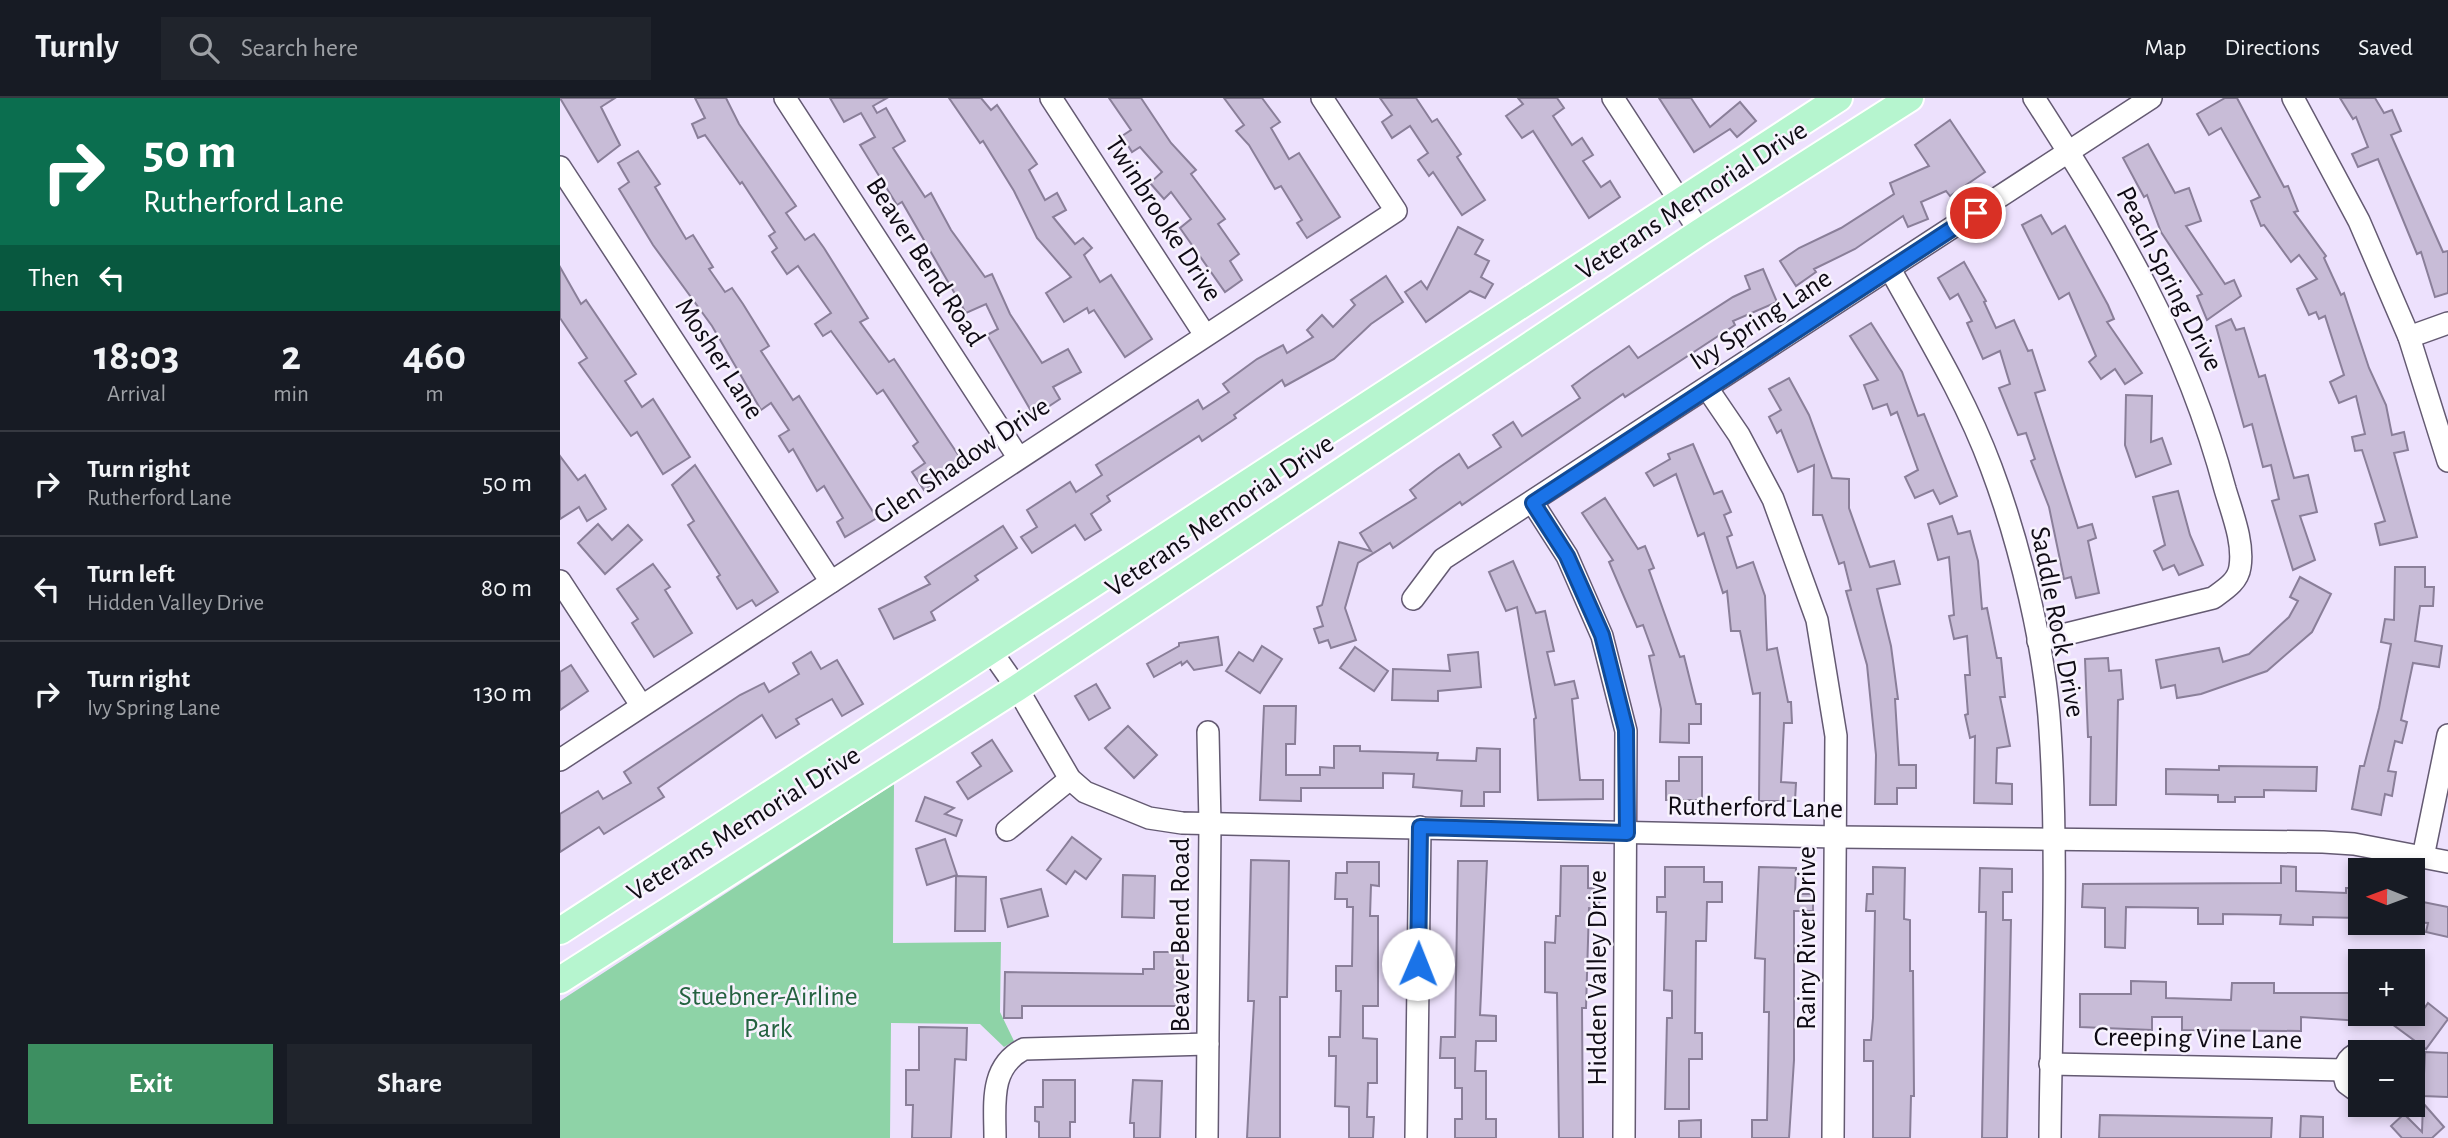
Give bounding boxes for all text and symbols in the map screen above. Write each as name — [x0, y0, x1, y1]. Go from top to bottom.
search box — [161, 17, 651, 80]
icon: search — [185, 29, 223, 67]
text: Turnly — [35, 31, 119, 64]
text: Search here — [241, 35, 358, 61]
text: Map — [2144, 36, 2186, 60]
text: Directions — [2224, 36, 2320, 60]
text: Saved — [2358, 36, 2413, 60]
street label: Veterans Memorial Drive — [1572, 116, 1812, 286]
icon: right — [28, 126, 119, 217]
text: 50 m — [143, 128, 237, 177]
street label: Twinbrooke Drive — [1099, 131, 1227, 307]
street label: Beaver Bend Road — [860, 173, 990, 351]
street label: Peach Spring Drive — [2110, 182, 2228, 376]
pin — [1946, 183, 2006, 243]
text: Rutherford Lane — [143, 186, 344, 218]
icon: arrive — [1957, 194, 1995, 232]
icon: left — [93, 259, 131, 297]
street label: Ivy Spring Lane — [1685, 264, 1837, 376]
text: Then — [28, 265, 79, 291]
street label: Mosher Lane — [670, 293, 768, 425]
text: 18:03 — [94, 335, 179, 377]
text: 2 — [281, 335, 301, 377]
text: 460 — [403, 335, 466, 377]
text: Arrival — [107, 383, 166, 406]
text: min — [273, 383, 309, 406]
text: m — [425, 383, 444, 406]
street label: Glen Shadow Drive — [869, 392, 1055, 530]
street label: Veterans Memorial Drive — [1101, 429, 1339, 603]
text: Turn right — [87, 456, 190, 482]
icon: right — [28, 465, 66, 503]
text: 50 m — [482, 470, 532, 496]
text: Rutherford Lane — [87, 487, 232, 510]
street label: Saddle Rock Drive — [2025, 524, 2089, 720]
text: Turn left — [87, 561, 175, 587]
icon: left — [28, 570, 66, 608]
text: 80 m — [481, 575, 532, 601]
text: Hidden Valley Drive — [87, 592, 264, 615]
text: Turn right — [87, 666, 190, 692]
icon: right — [28, 675, 66, 713]
text: 130 m — [474, 680, 532, 706]
text: Ivy Spring Lane — [87, 697, 220, 720]
street label: Veterans Memorial Drive — [623, 741, 865, 907]
street label: Rutherford Lane — [1667, 792, 1843, 824]
street label: Beaver Bend Road — [1167, 837, 1195, 1033]
street label: Rainy River Drive — [1793, 846, 1821, 1030]
north arrow — [2348, 858, 2426, 934]
map controls — [2348, 858, 2425, 1117]
street label: Hidden Valley Drive — [1584, 870, 1612, 1086]
position arrow — [1381, 927, 1455, 1001]
button: + — [2348, 949, 2425, 1026]
park label: Stuebner-Airline Park — [678, 983, 858, 1043]
street label: Creeping Vine Lane — [2093, 1023, 2303, 1055]
button: − — [2348, 1040, 2425, 1117]
button: Exit — [28, 1044, 273, 1124]
button: Share — [287, 1044, 532, 1124]

